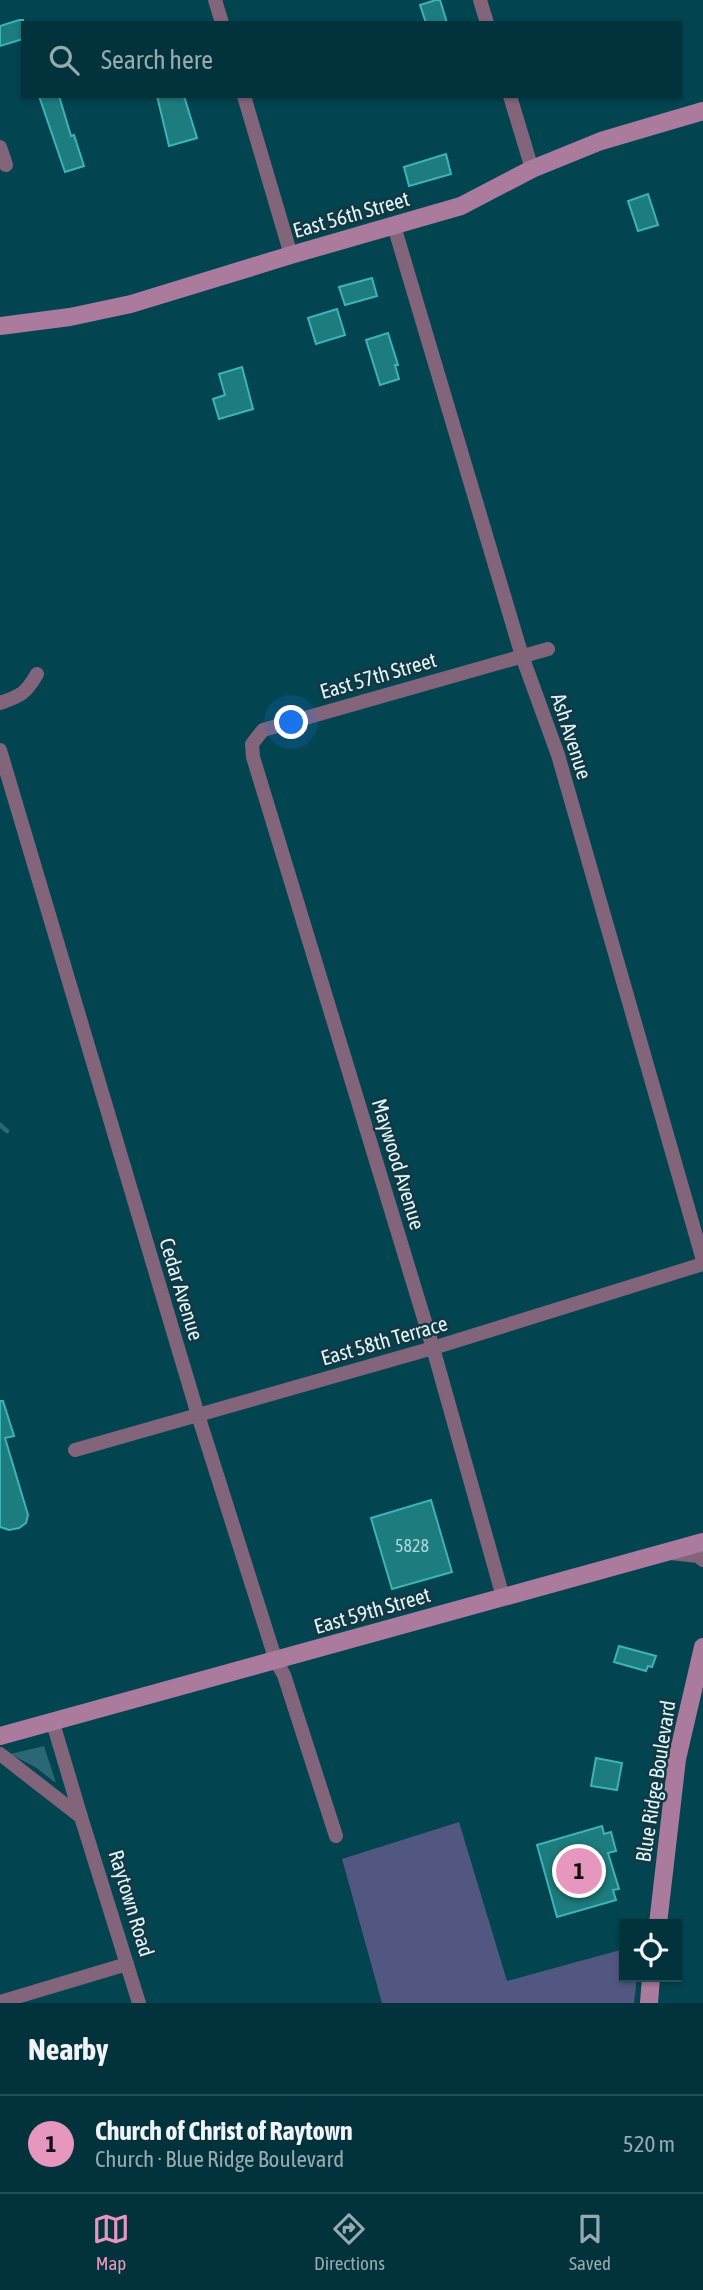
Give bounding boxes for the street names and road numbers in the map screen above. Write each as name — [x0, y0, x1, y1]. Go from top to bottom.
street label: East 56th Street — [290, 186, 412, 242]
street label: East 57th Street — [317, 647, 439, 703]
street label: Ash Avenue — [547, 690, 597, 782]
street label: Maywood Avenue — [368, 1096, 430, 1232]
street label: Cedar Avenue — [155, 1235, 209, 1343]
street label: East 58th Terrace — [318, 1310, 450, 1370]
street label: East 59th Street — [311, 1582, 433, 1638]
street label: Blue Ridge Boulevard — [630, 1698, 680, 1864]
street label: Raytown Road — [104, 1847, 160, 1959]

